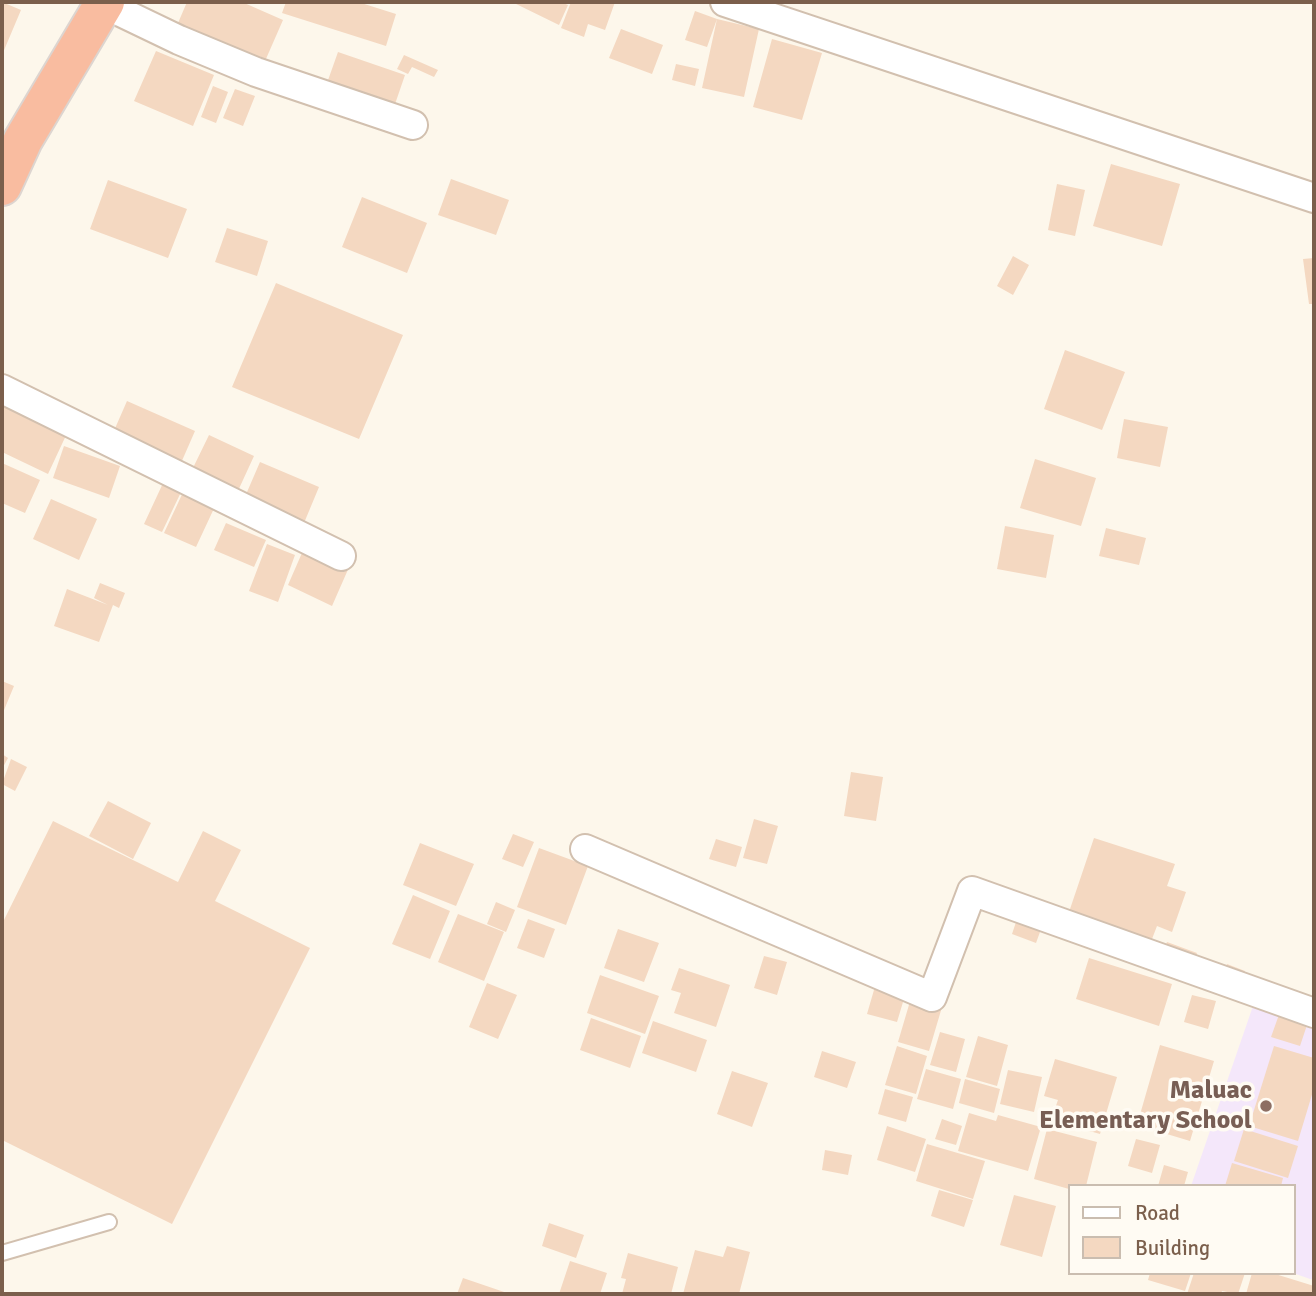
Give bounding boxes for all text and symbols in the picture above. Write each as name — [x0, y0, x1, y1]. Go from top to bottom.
place label: Maluac Elementary School — [1039, 1075, 1252, 1136]
marker: Maluac Elementary School — [1258, 1098, 1274, 1114]
legend — [1068, 1184, 1295, 1275]
text: Road — [1135, 1200, 1180, 1226]
text: Building — [1135, 1235, 1210, 1261]

